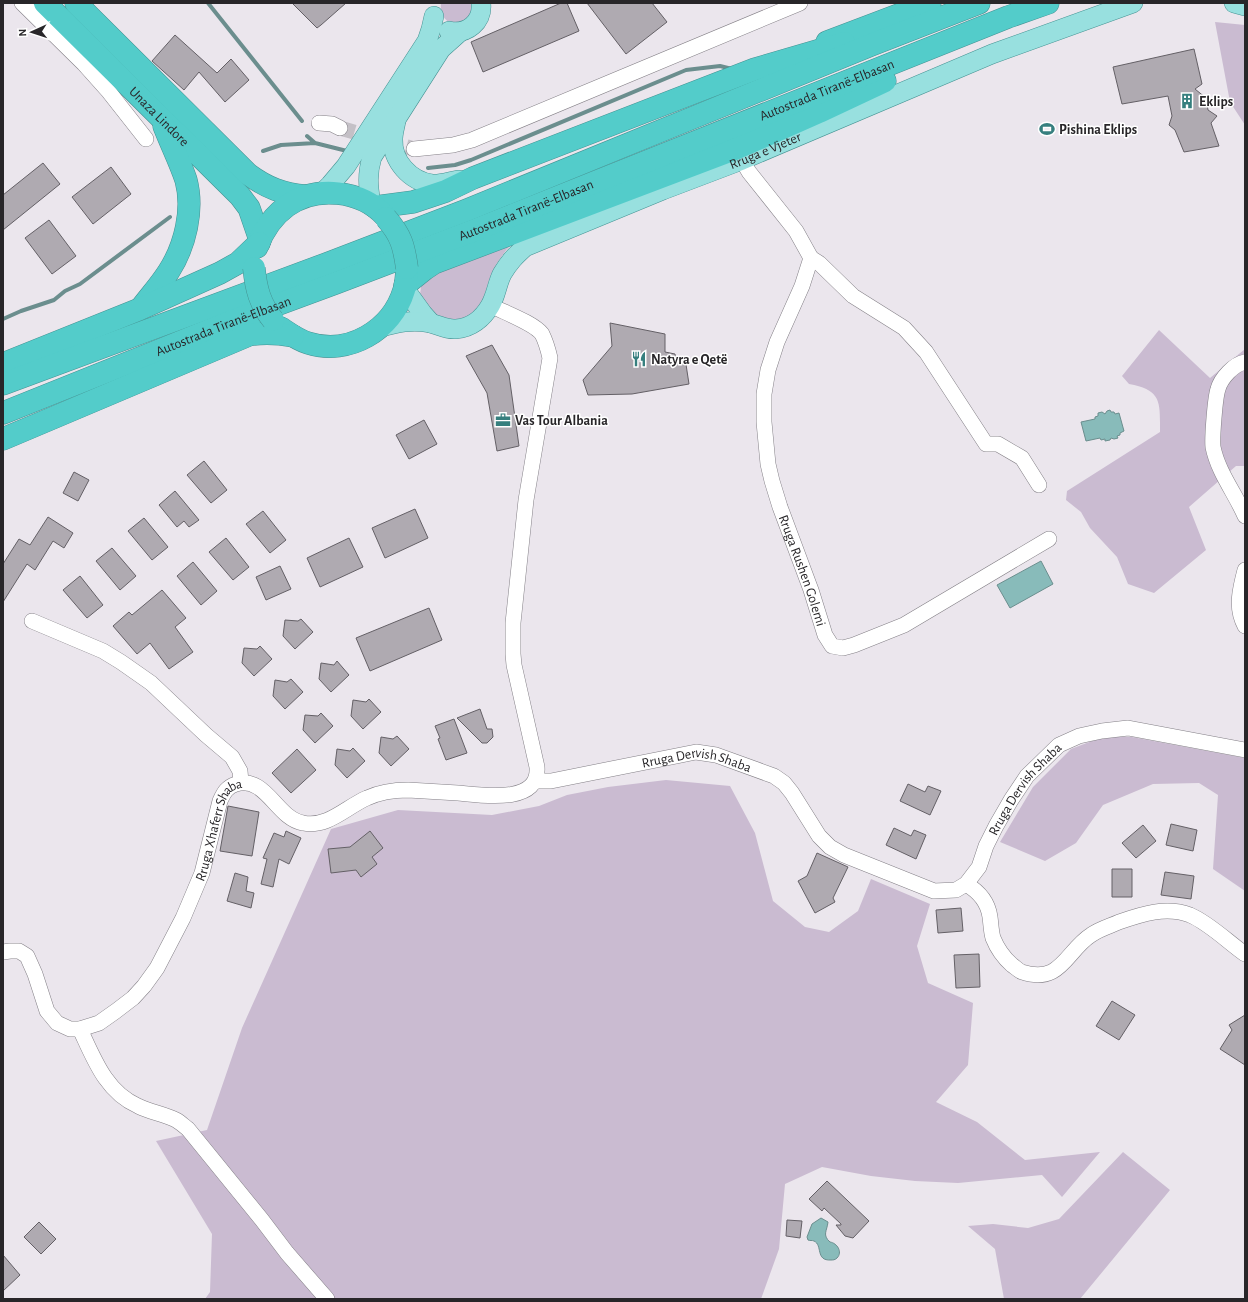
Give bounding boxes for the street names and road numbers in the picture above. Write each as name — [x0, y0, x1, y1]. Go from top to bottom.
street label: Autostrada Tiranë-Elbasan — [758, 57, 896, 124]
street label: Unaza Lindore — [126, 84, 191, 149]
street label: Rruga e Vjeter — [728, 130, 804, 172]
street label: Autostrada Tiranë-Elbasan — [457, 177, 596, 244]
street label: Autostrada Tiranë-Elbasan — [154, 294, 293, 359]
street label: Rruga Rushen Golemi — [776, 513, 828, 628]
street label: Rruga Dervish Shaba — [987, 740, 1065, 838]
street label: Rruga Dervish Shaba — [641, 746, 754, 775]
street label: Rruga Xhaferr Shaba — [193, 777, 244, 883]

